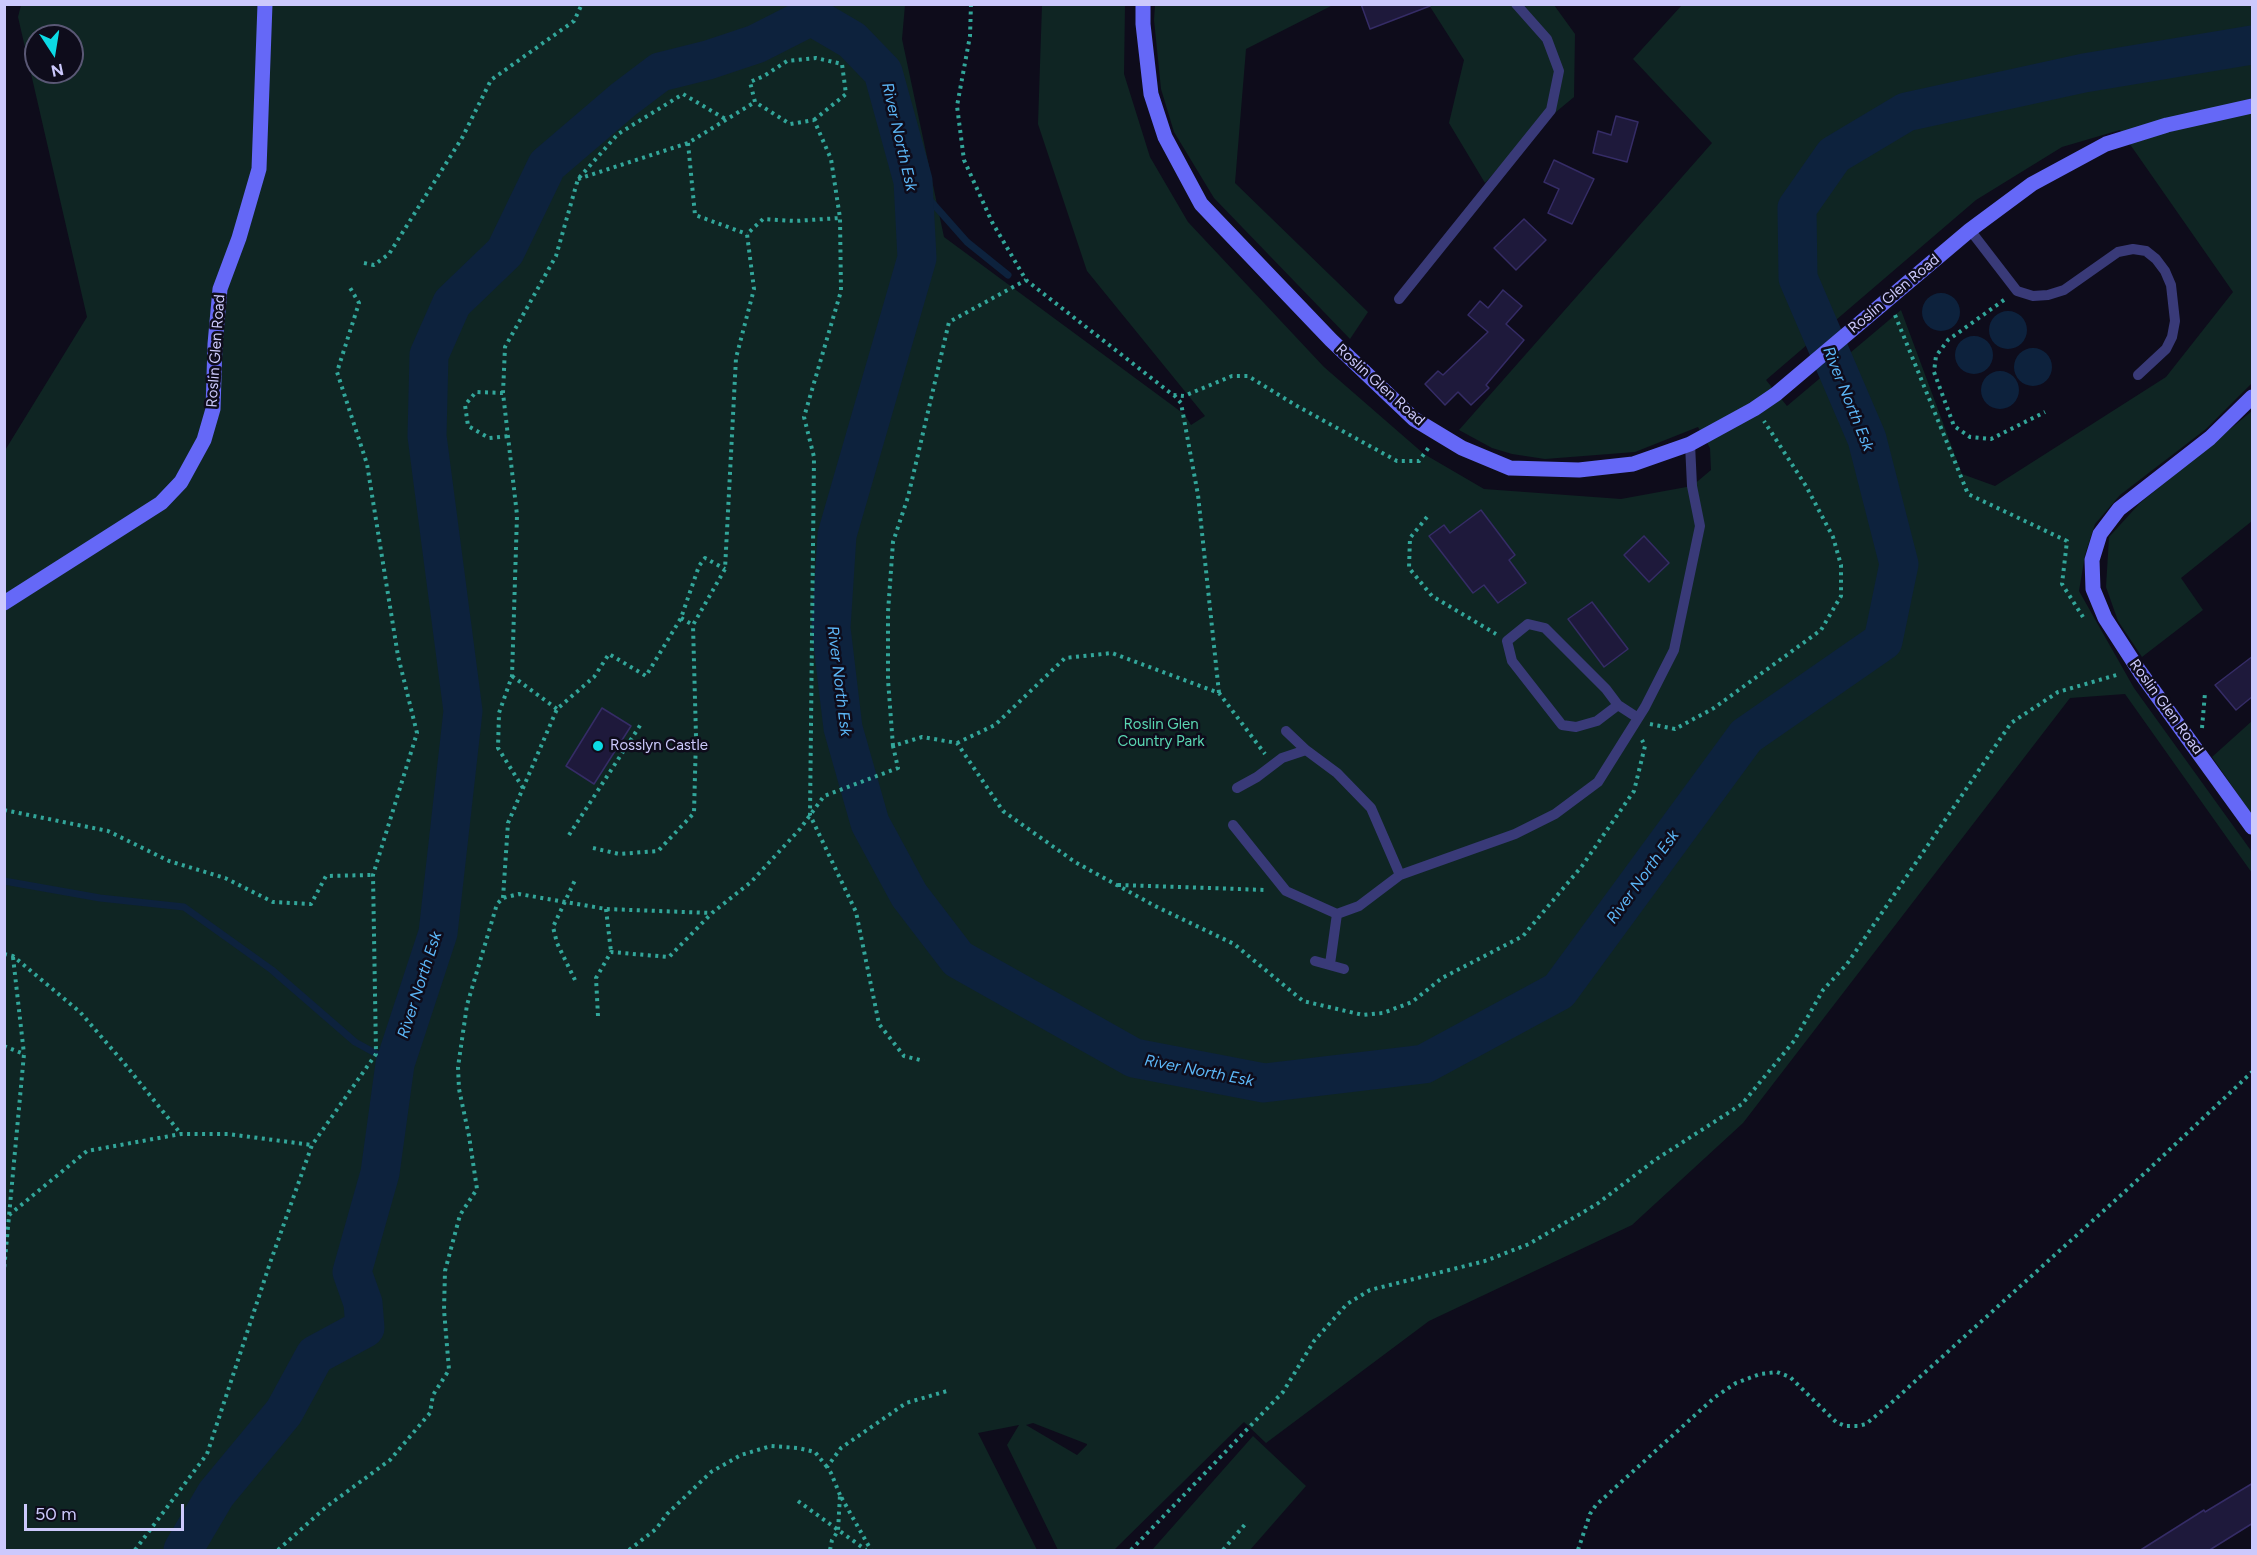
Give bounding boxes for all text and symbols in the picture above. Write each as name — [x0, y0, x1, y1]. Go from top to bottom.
north arrow — [24, 24, 84, 84]
text: N — [49, 60, 65, 81]
water label: River North Esk — [877, 81, 921, 193]
street label: Roslin Glen Road — [1845, 251, 1943, 337]
street label: Roslin Glen Road — [203, 294, 229, 408]
street label: Roslin Glen Road — [1332, 340, 1428, 430]
water label: River North Esk — [1818, 344, 1878, 454]
water label: River North Esk — [823, 625, 855, 737]
street label: Roslin Glen Road — [2125, 656, 2207, 758]
park label: Roslin Glen Country Park — [1117, 716, 1205, 751]
place label: Rosslyn Castle — [610, 737, 708, 755]
marker: Rosslyn Castle — [591, 739, 605, 753]
water label: River North Esk — [1603, 826, 1683, 928]
water label: River North Esk — [394, 929, 446, 1041]
water label: River North Esk — [1143, 1051, 1255, 1091]
scale bar — [27, 1492, 188, 1530]
text: 50 m — [35, 1503, 77, 1525]

